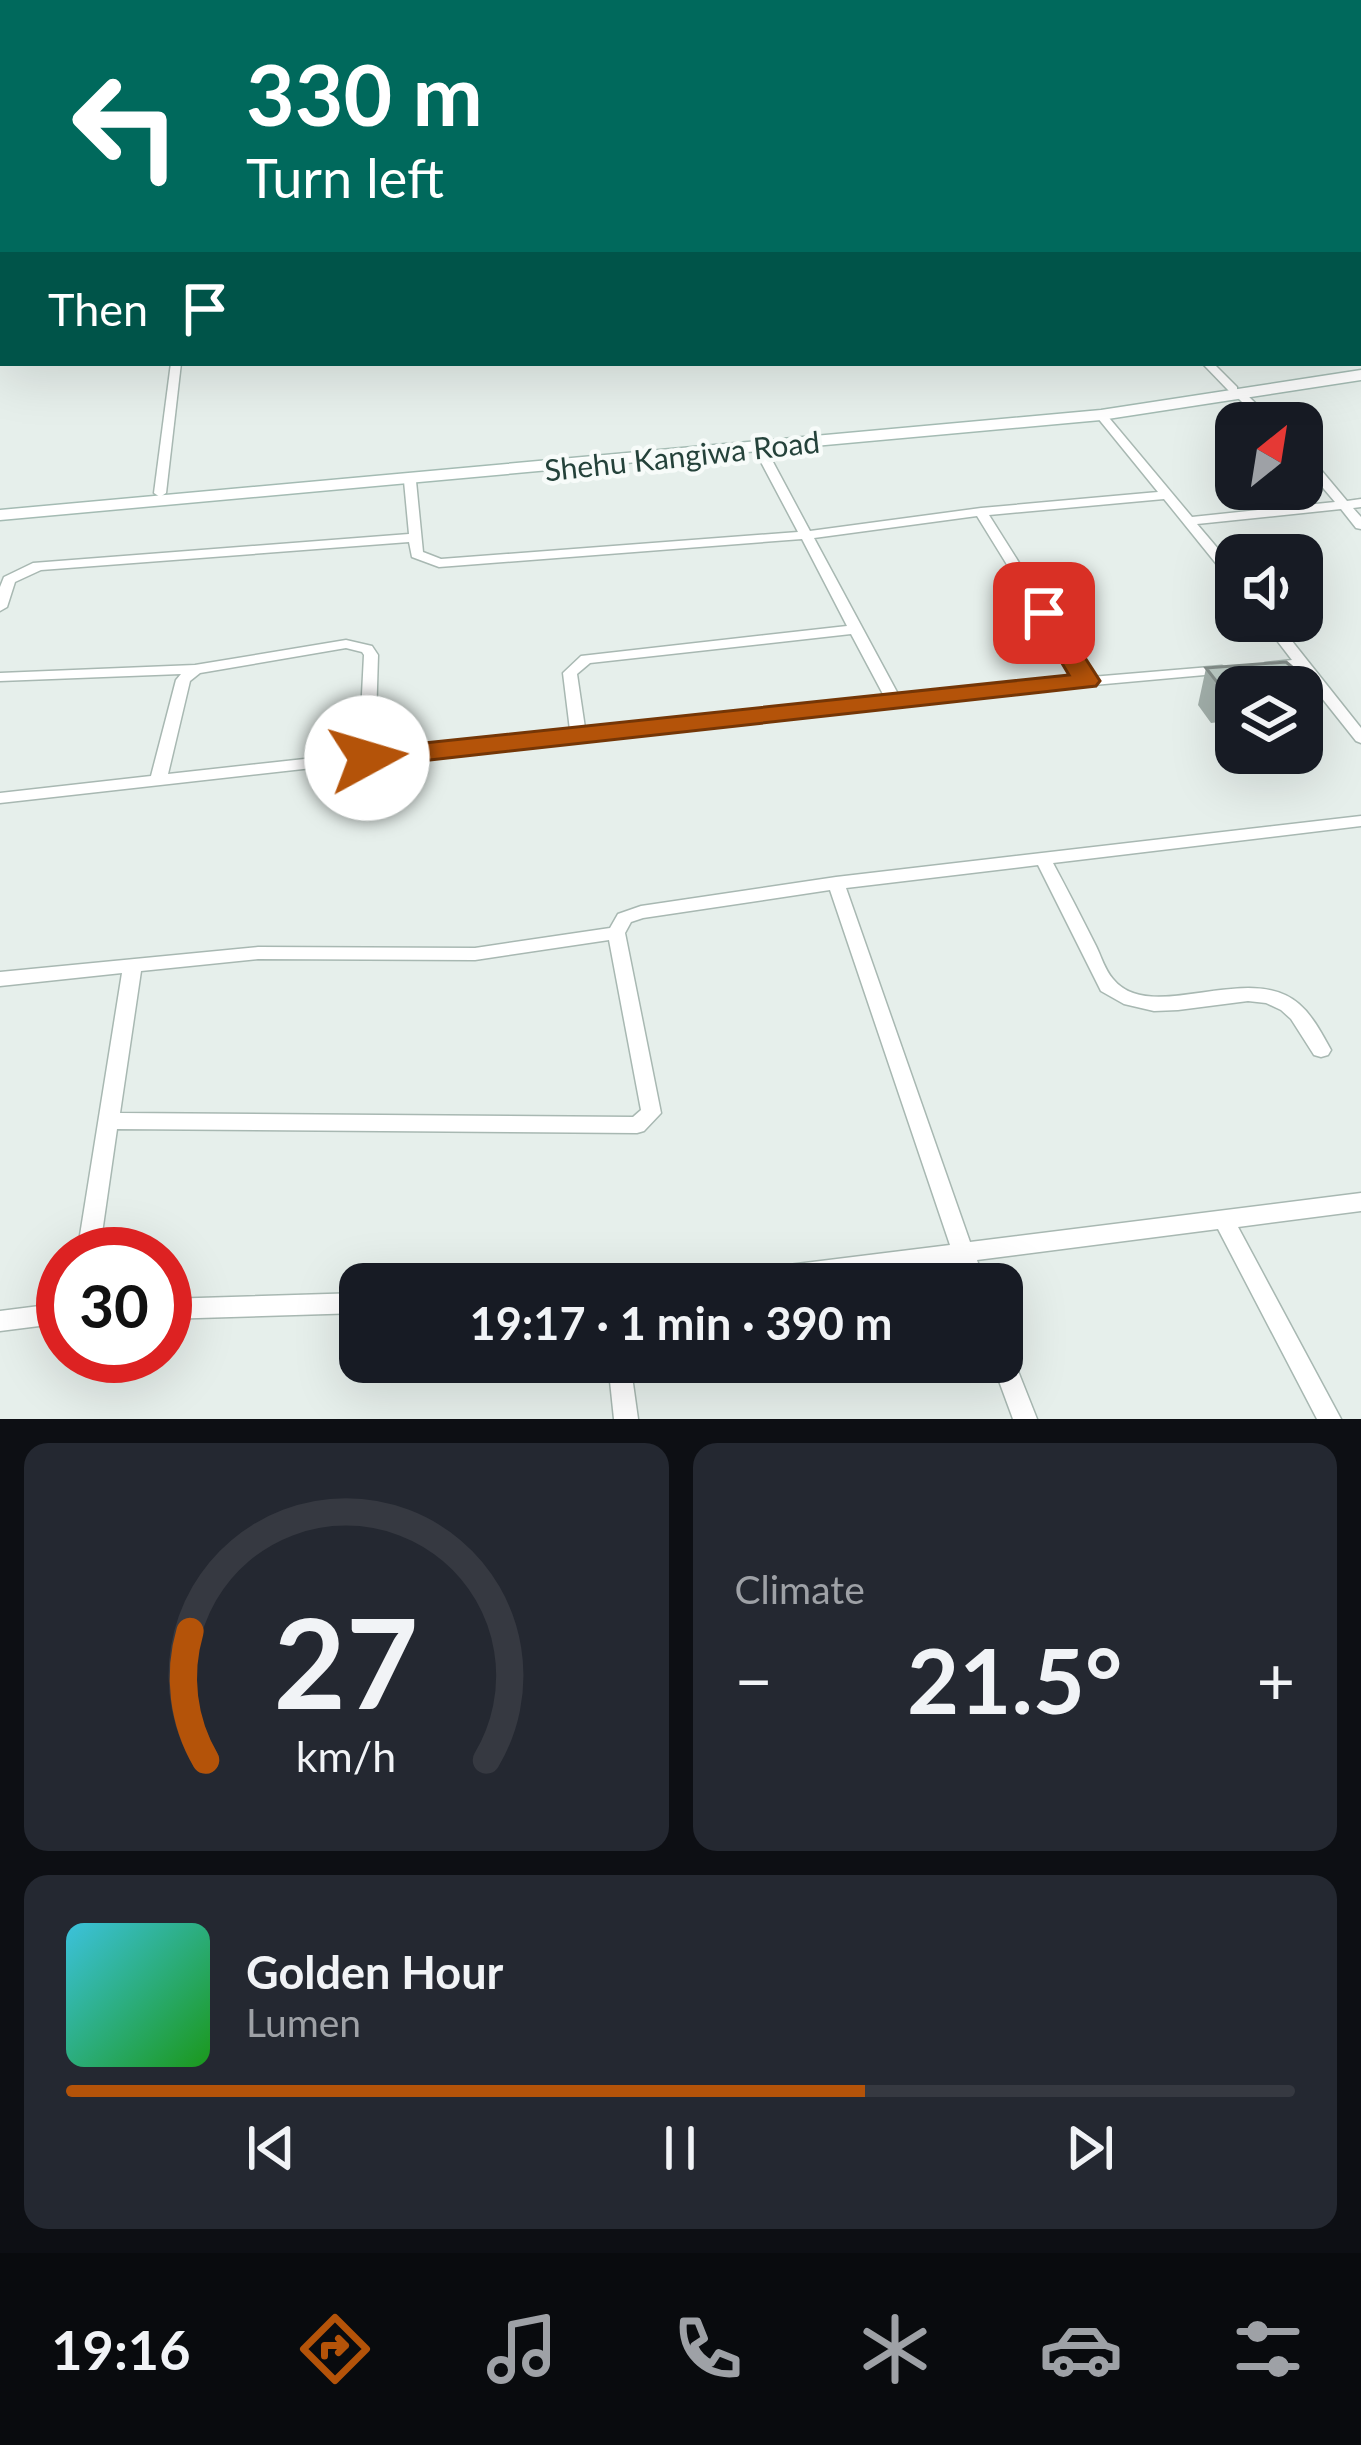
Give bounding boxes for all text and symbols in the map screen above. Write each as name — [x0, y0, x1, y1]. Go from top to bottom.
text: 330 m — [246, 43, 483, 144]
icon: left — [48, 48, 204, 204]
text: Turn left — [246, 145, 444, 210]
icon: arrive — [172, 276, 238, 342]
text: Then — [48, 282, 148, 336]
north arrow — [1215, 402, 1323, 510]
map controls — [1215, 402, 1323, 774]
street label: Shehu Kangiwa Road — [543, 423, 821, 487]
button: sound — [1215, 534, 1323, 642]
pin — [993, 562, 1095, 664]
icon: arrive — [1011, 580, 1077, 646]
button: layers — [1215, 666, 1323, 774]
position arrow — [304, 695, 430, 821]
speed limit sign: 30 — [36, 1227, 192, 1383]
text: 19:17 · 1 min · 390 m — [470, 1296, 892, 1350]
text: Climate — [735, 1566, 865, 1612]
text: 27 — [274, 1586, 419, 1736]
text: 21.5° — [907, 1625, 1122, 1733]
text: − — [735, 1640, 773, 1719]
text: + — [1257, 1640, 1295, 1719]
text: km/h — [296, 1730, 396, 1781]
text: Golden Hour — [246, 1945, 503, 1999]
text: Lumen — [246, 1999, 361, 2045]
icon: previous — [238, 2115, 304, 2181]
icon: pause — [647, 2115, 713, 2181]
icon: next — [1057, 2115, 1123, 2181]
icon: directions — [293, 2307, 377, 2391]
icon: music — [480, 2307, 564, 2391]
icon: phone — [666, 2307, 750, 2391]
icon: climate — [853, 2307, 937, 2391]
icon: car — [1039, 2307, 1123, 2391]
icon: filters — [1226, 2307, 1310, 2391]
text: 19:16 — [51, 2317, 190, 2382]

